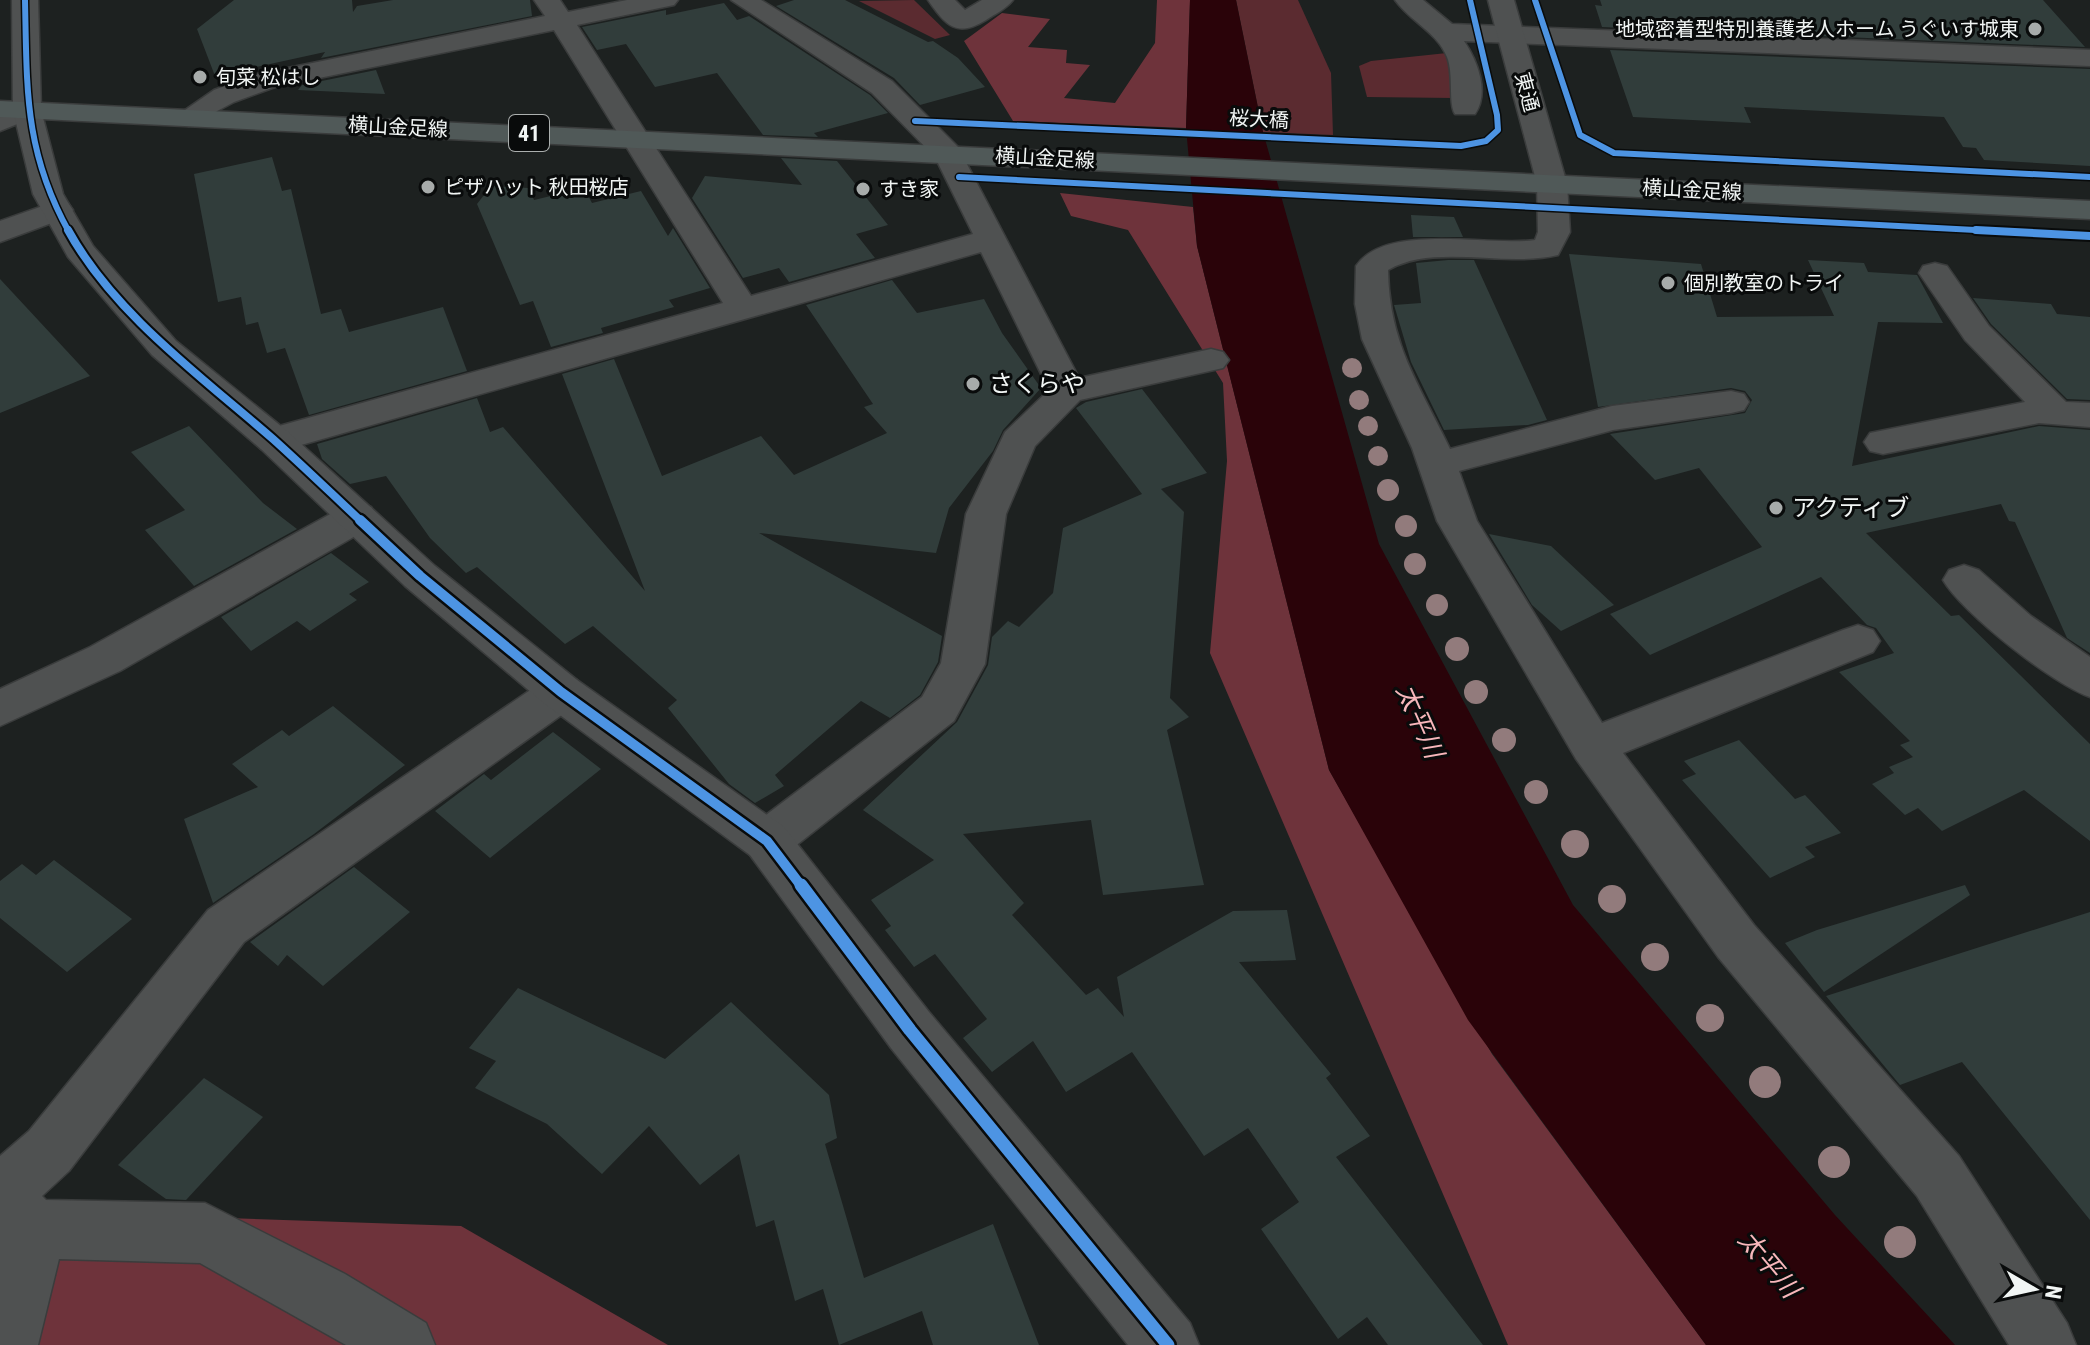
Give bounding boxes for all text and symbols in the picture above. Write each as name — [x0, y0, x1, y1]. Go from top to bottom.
place label: 地域密着型特別養護老人ホーム うぐいす城東 — [1615, 17, 2019, 41]
marker: 地域密着型特別養護老人ホーム うぐいす城東 — [2026, 20, 2044, 38]
place label: 旬菜 松はし — [216, 65, 321, 89]
marker: 旬菜 松はし — [191, 68, 209, 86]
street label: 東通 — [1510, 70, 1544, 114]
street label: 桜大橋 — [1228, 105, 1290, 133]
street label: 横山金足線 — [347, 112, 449, 142]
road number: 41 — [509, 115, 549, 151]
street label: 横山金足線 — [994, 143, 1096, 173]
place label: ピザハット 秋田桜店 — [444, 175, 629, 199]
street label: 横山金足線 — [1641, 175, 1743, 205]
place label: すき家 — [879, 177, 939, 201]
marker: ピザハット 秋田桜店 — [419, 178, 437, 196]
marker: すき家 — [854, 180, 872, 198]
place label: 個別教室のトライ — [1684, 271, 1844, 295]
marker: 個別教室のトライ — [1659, 274, 1677, 292]
place label: さくらや — [989, 370, 1085, 398]
marker: さくらや — [964, 375, 982, 393]
place label: アクティブ — [1792, 494, 1909, 522]
marker: アクティブ — [1767, 499, 1785, 517]
water label: 太平川 — [1390, 679, 1451, 765]
water label: 太平川 — [1732, 1224, 1807, 1306]
north arrow — [1994, 1249, 2074, 1329]
text: N — [2040, 1283, 2067, 1301]

